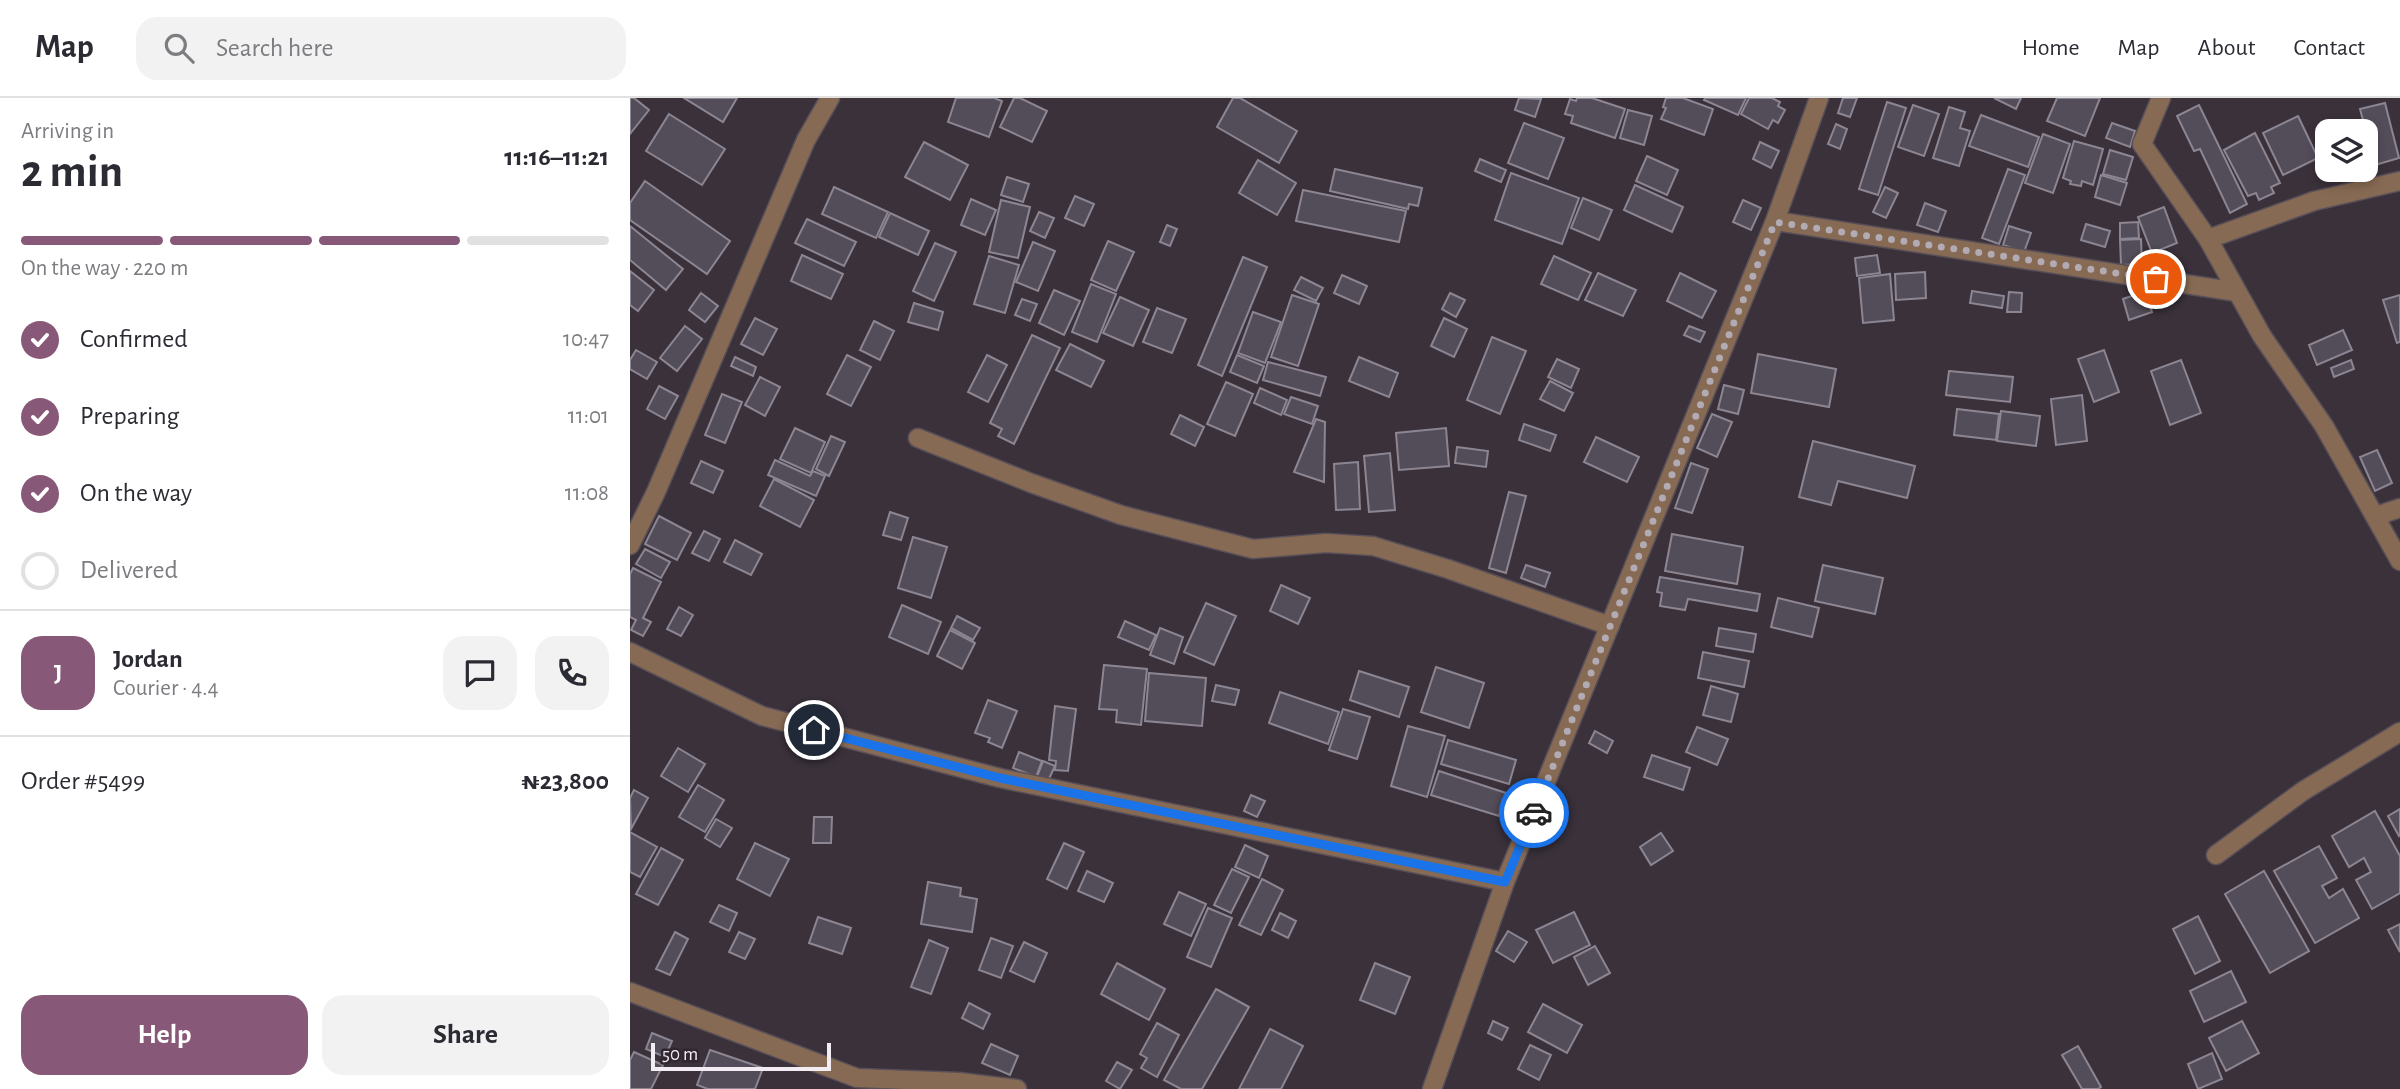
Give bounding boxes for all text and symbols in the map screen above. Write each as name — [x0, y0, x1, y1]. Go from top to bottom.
search box — [136, 17, 626, 80]
icon: search — [160, 29, 198, 67]
text: Map — [35, 31, 94, 64]
text: Search here — [216, 35, 334, 61]
text: Home — [2022, 36, 2080, 60]
text: Map — [2118, 36, 2160, 60]
text: About — [2198, 36, 2255, 60]
text: Contact — [2293, 36, 2365, 60]
map controls — [2315, 119, 2378, 182]
button: layers — [2315, 119, 2378, 182]
text: Arriving in — [21, 120, 114, 143]
text: 11:16–11:21 — [504, 144, 609, 170]
text: 2 min — [21, 149, 123, 195]
pin — [2126, 249, 2186, 309]
text: On the way · 220 m — [21, 257, 188, 280]
icon: bag — [2137, 260, 2175, 298]
icon: check — [21, 321, 59, 359]
text: Confirmed — [80, 326, 188, 352]
text: 10:47 — [563, 328, 609, 351]
icon: check — [21, 398, 59, 436]
text: Preparing — [80, 403, 179, 429]
text: 11:01 — [568, 405, 609, 428]
icon: check — [21, 475, 59, 513]
text: On the way — [80, 480, 192, 506]
text: 11:08 — [565, 482, 609, 505]
text: Delivered — [80, 557, 178, 583]
button: chat — [443, 636, 517, 710]
button: phone — [535, 636, 609, 710]
text: Jordan — [113, 646, 183, 672]
text: J — [54, 660, 62, 686]
text: Courier · 4.4 — [113, 677, 219, 700]
pin — [784, 700, 844, 760]
icon: home — [795, 711, 833, 749]
text: Order #5499 — [21, 768, 145, 794]
text: ₦23,800 — [521, 768, 609, 794]
courier — [1499, 778, 1569, 848]
icon: car — [1515, 794, 1553, 832]
button: Help — [21, 995, 308, 1075]
button: Share — [322, 995, 609, 1075]
scale bar — [651, 1040, 831, 1072]
text: 50 m — [662, 1045, 698, 1064]

